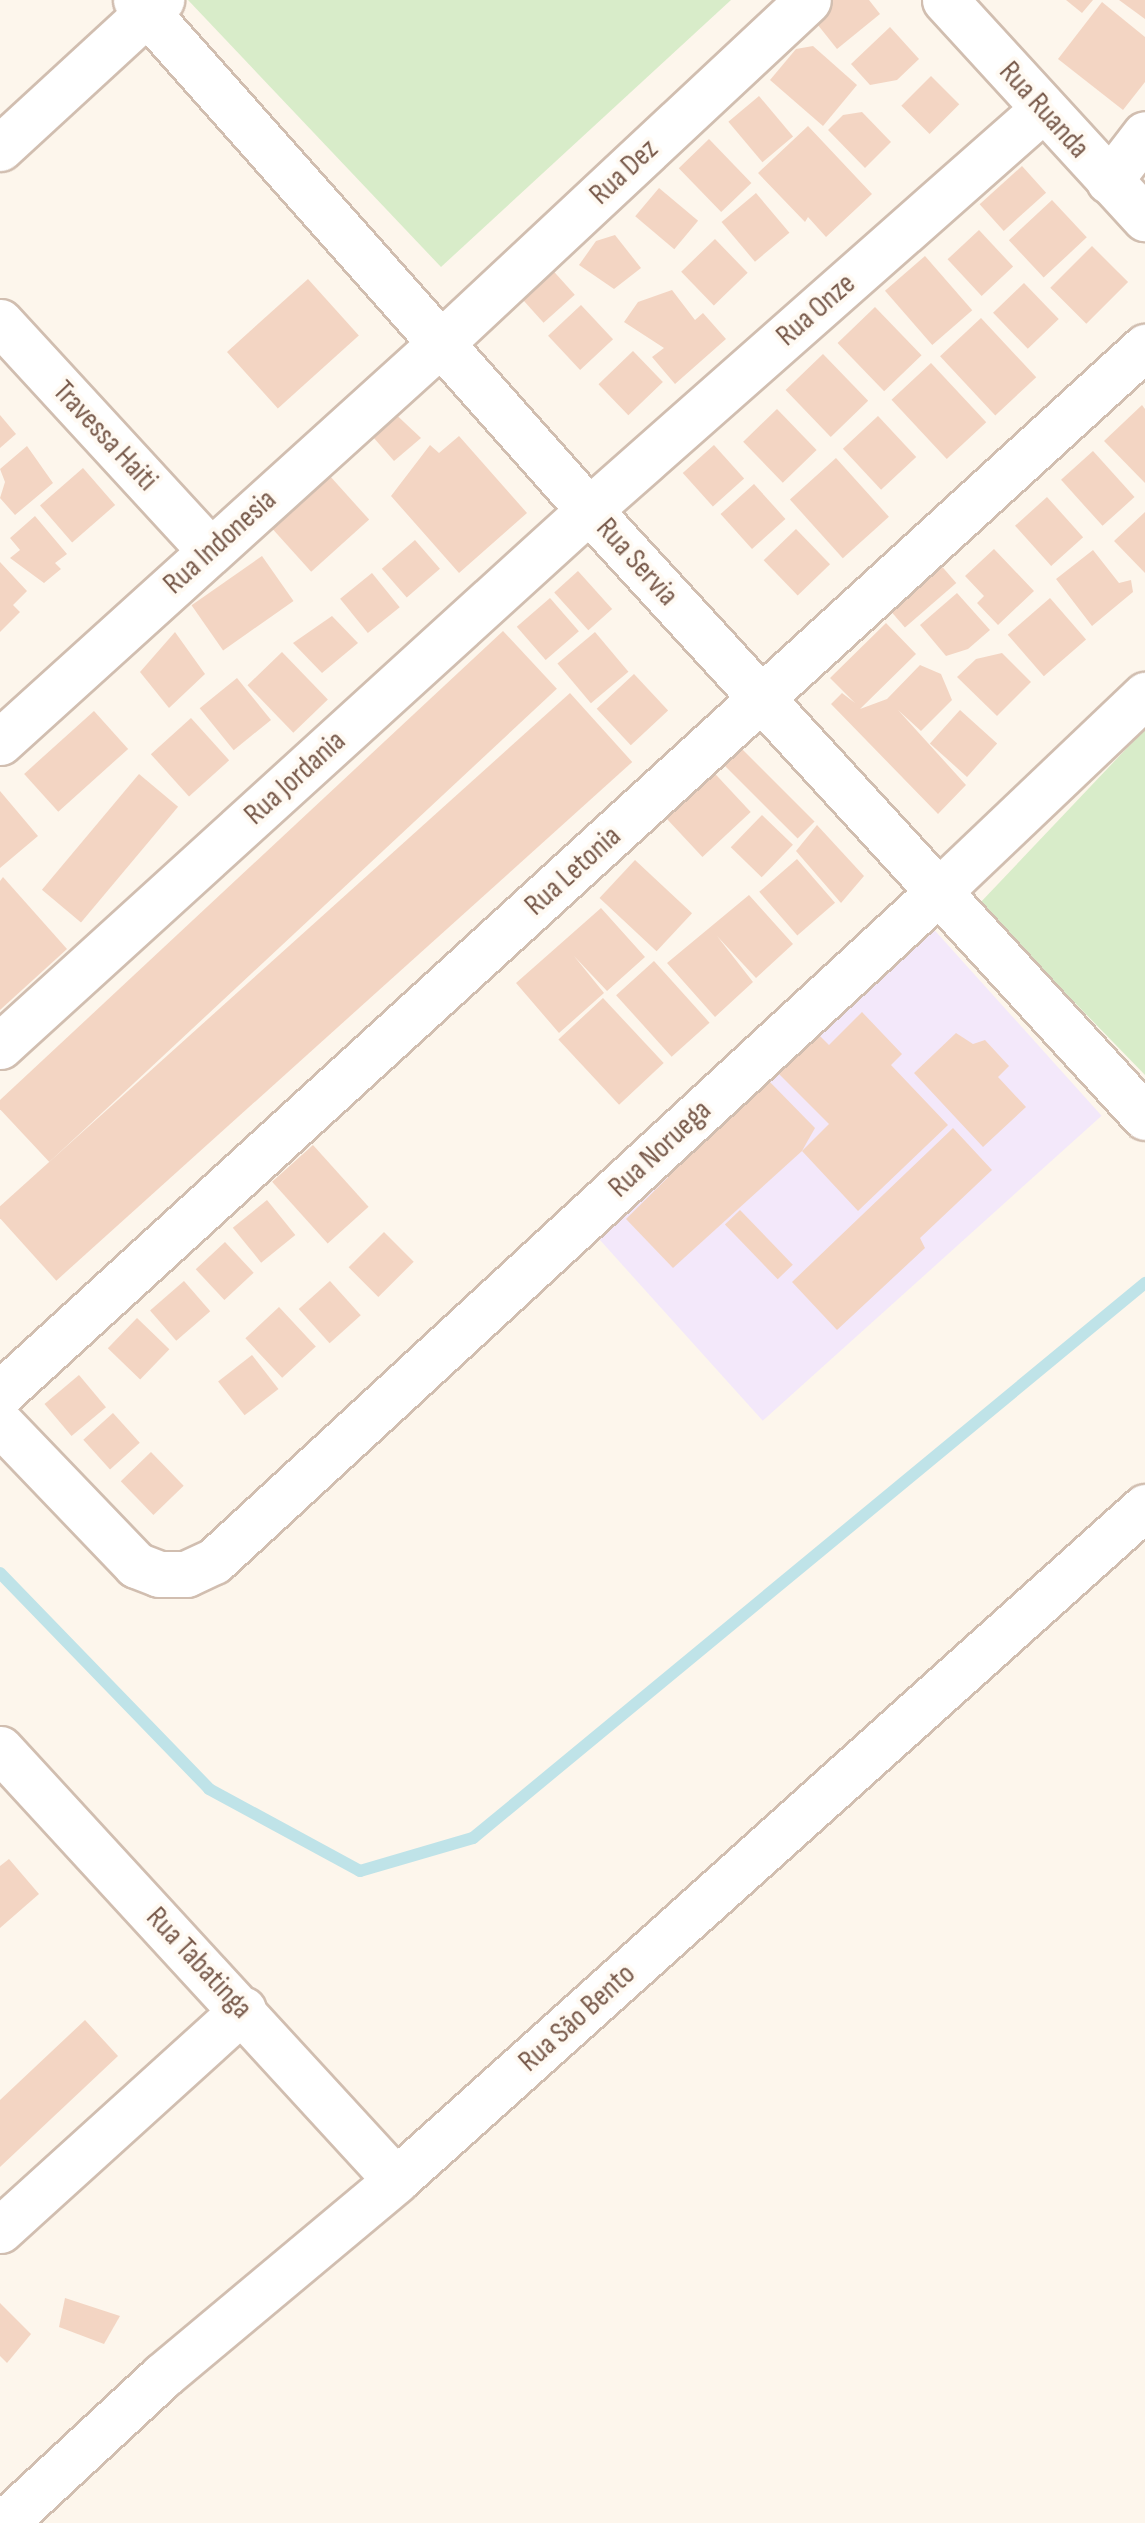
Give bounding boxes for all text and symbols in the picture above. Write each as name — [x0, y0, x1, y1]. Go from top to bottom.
street label: Rua Ruanda — [991, 54, 1097, 166]
street label: Rua Dez — [582, 131, 666, 213]
street label: Rua Onze — [769, 266, 863, 354]
street label: Travessa Haiti — [45, 373, 165, 499]
street label: Rua Indonesia — [156, 482, 284, 602]
street label: Rua Servia — [588, 511, 686, 613]
street label: Rua Jordania — [237, 723, 353, 833]
street label: Rua Letonia — [518, 819, 628, 923]
street label: Rua Noruega — [601, 1093, 719, 1205]
street label: Rua Tabatinga — [138, 1900, 260, 2026]
street label: Rua São Bento — [511, 1956, 643, 2080]

